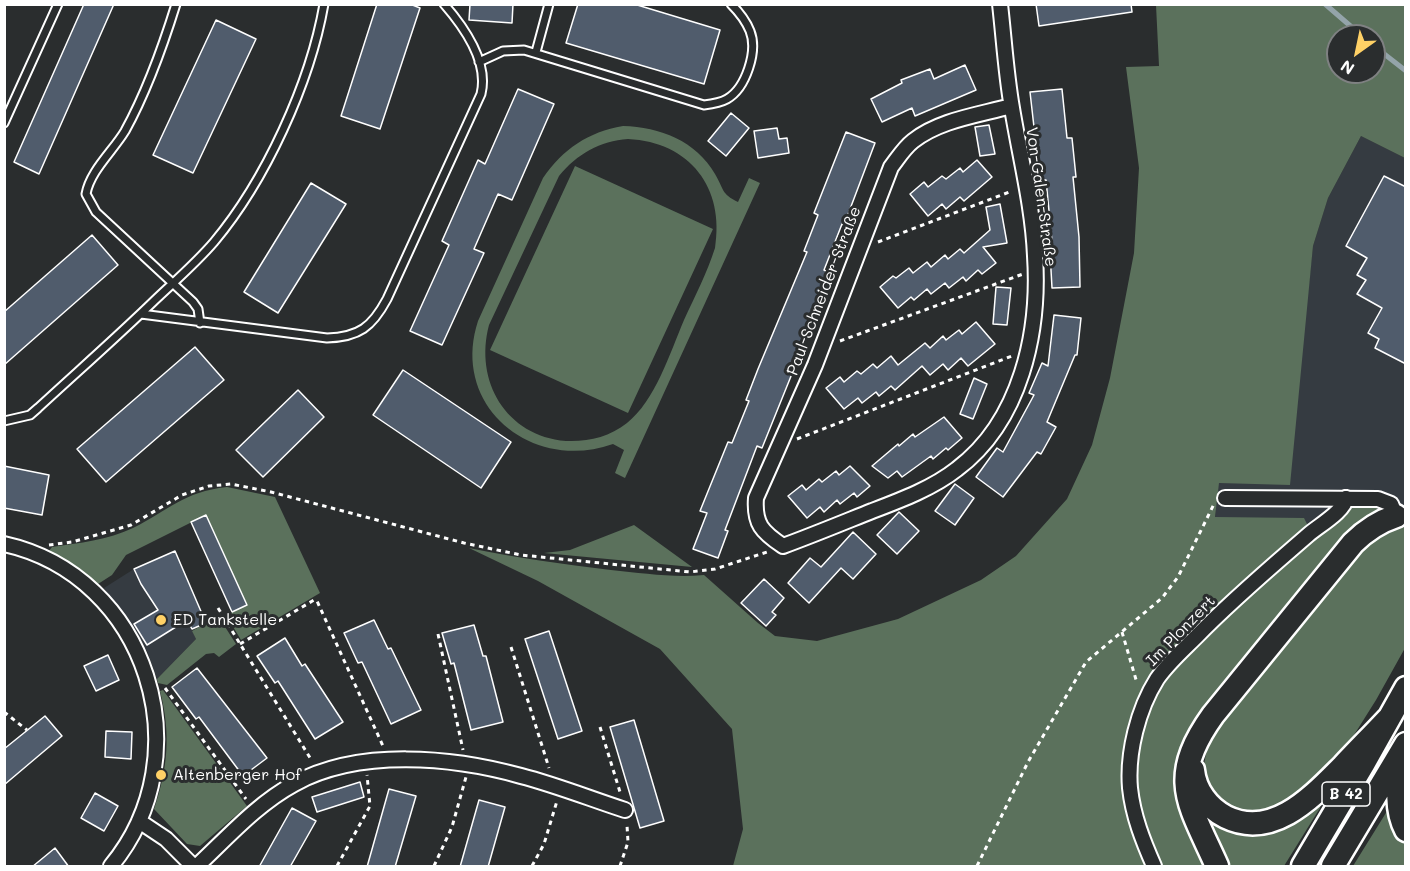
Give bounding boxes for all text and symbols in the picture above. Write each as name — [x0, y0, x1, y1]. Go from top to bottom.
north arrow — [1326, 24, 1386, 84]
text: N — [1336, 56, 1358, 80]
street label: Von-Galen-Straße — [1022, 126, 1060, 268]
street label: Paul-Schneider-Straße — [783, 204, 865, 378]
street label: Im Plonzert — [1143, 592, 1219, 670]
place label: ED Tankstelle — [173, 610, 277, 630]
marker: ED Tankstelle — [154, 613, 168, 627]
place label: Altenberger Hof — [173, 765, 301, 785]
marker: Altenberger Hof — [154, 768, 168, 782]
road number: B 42 — [1322, 782, 1370, 806]

